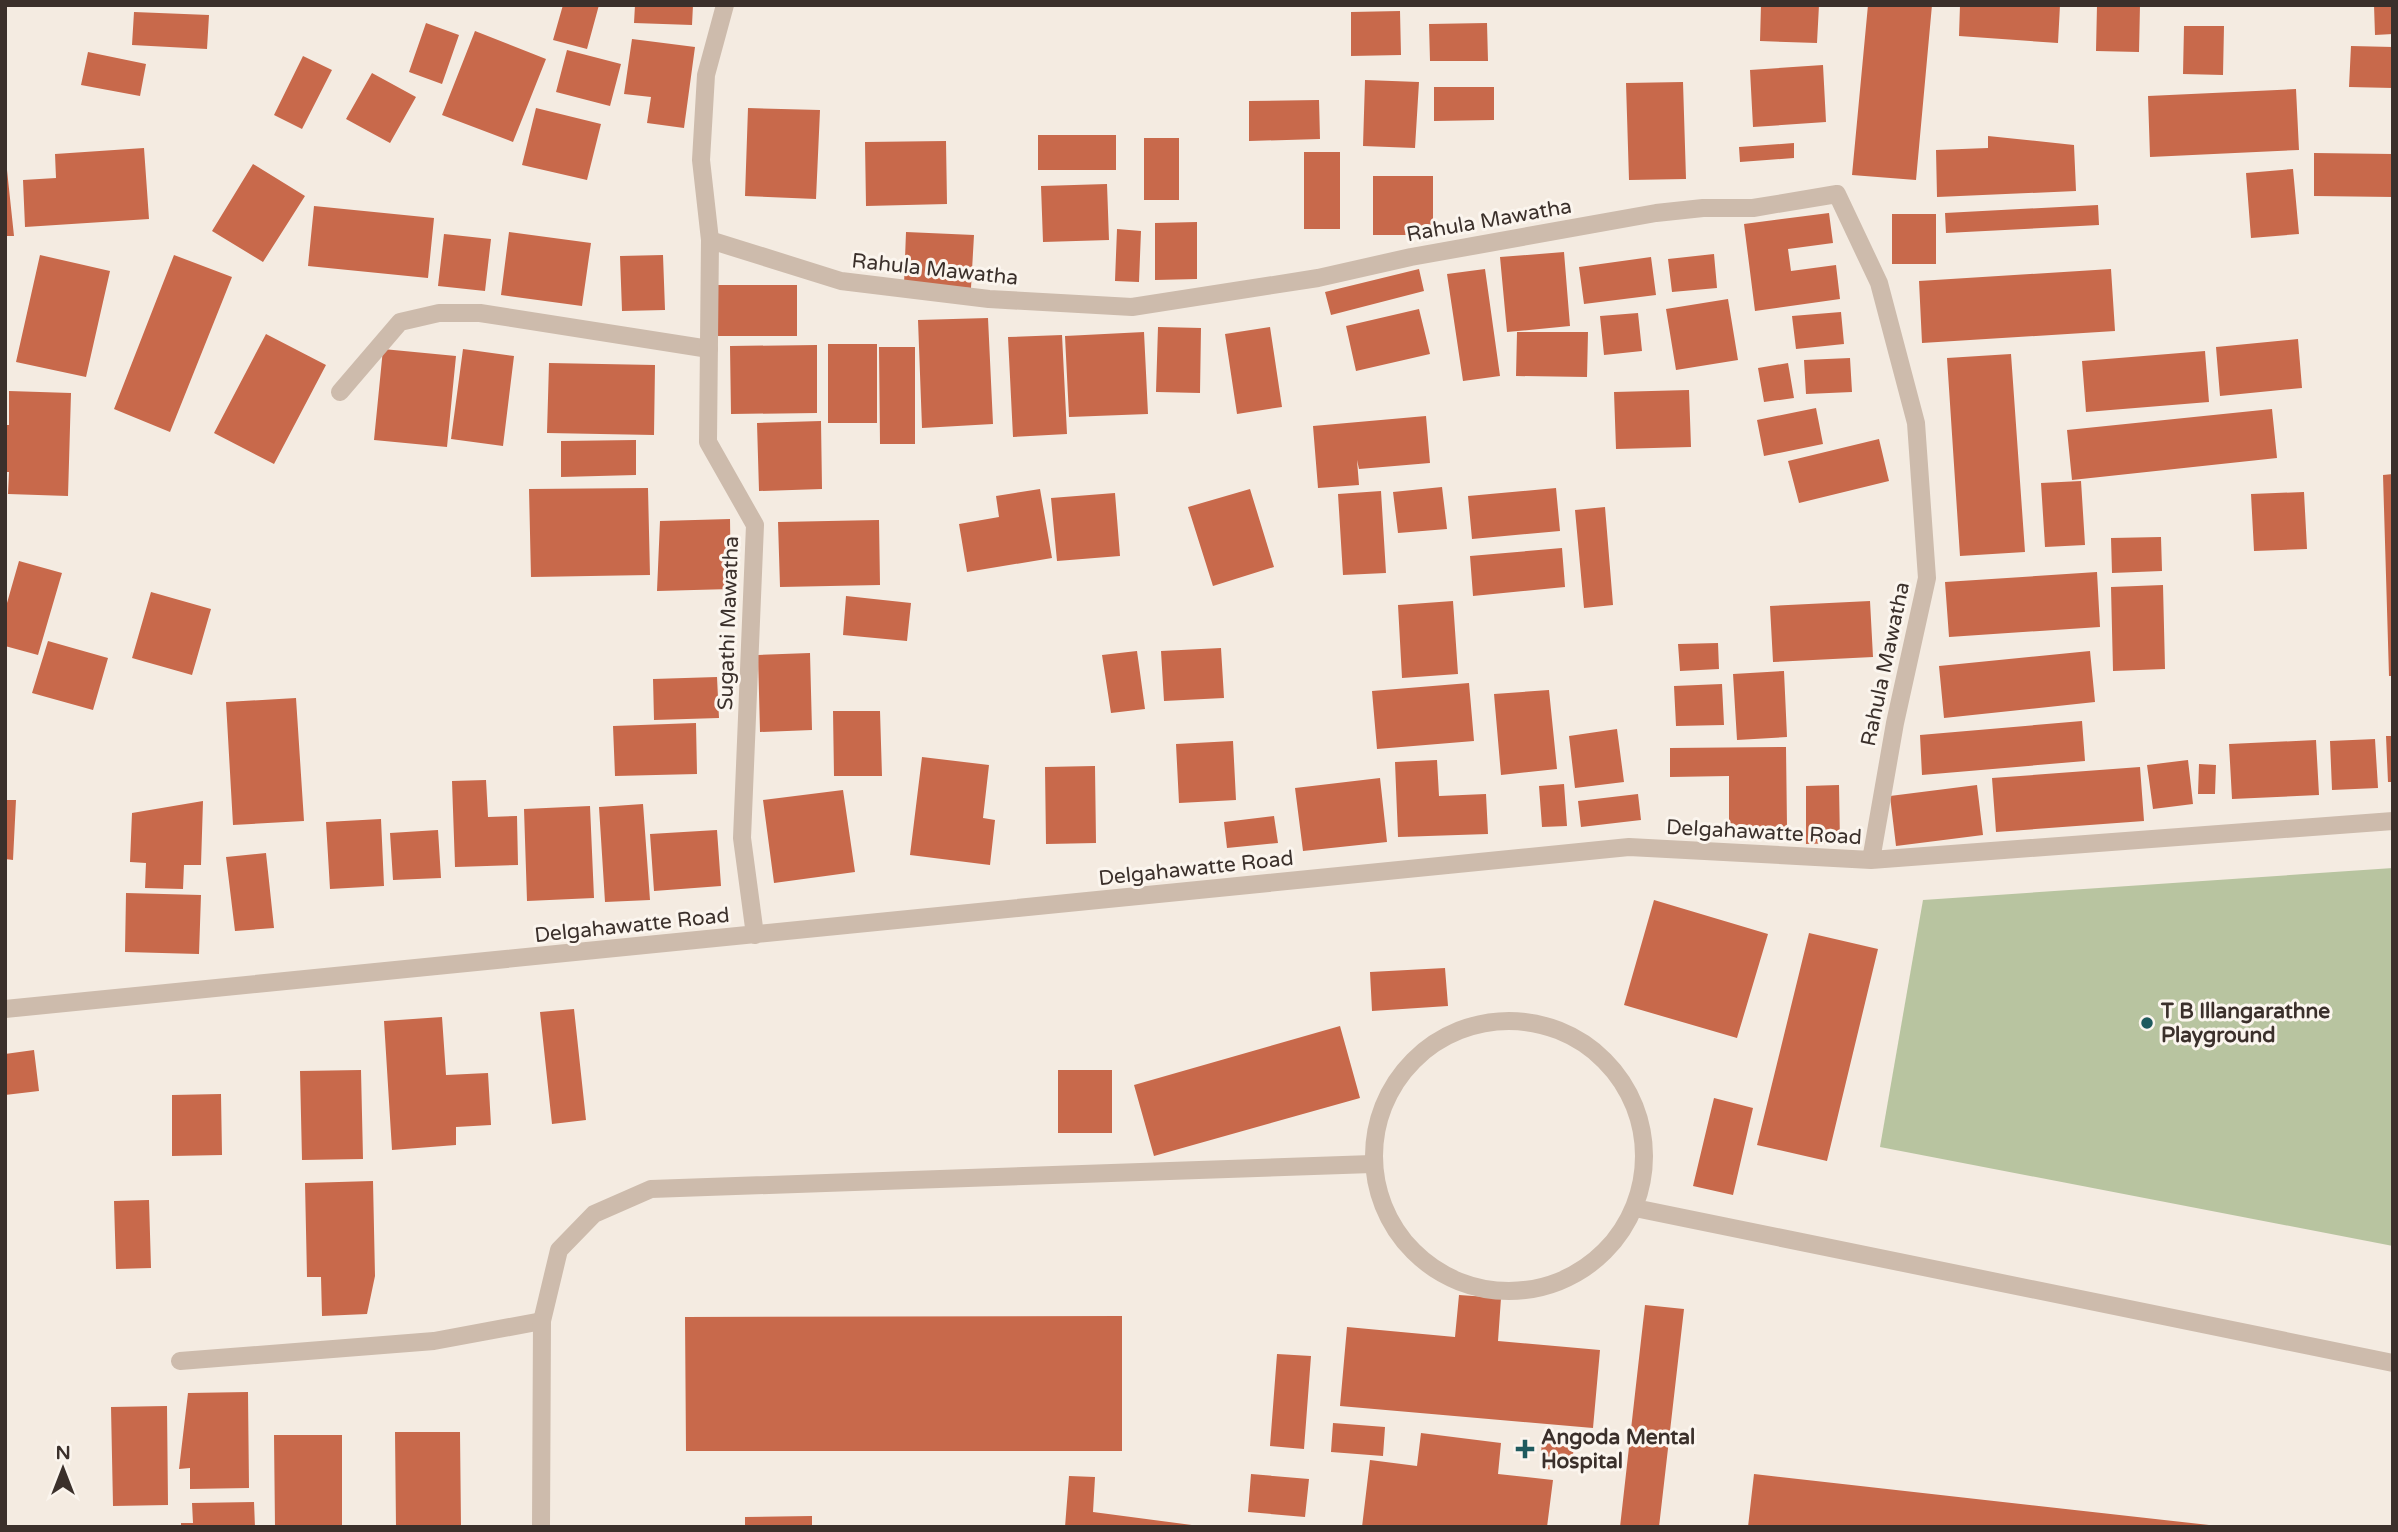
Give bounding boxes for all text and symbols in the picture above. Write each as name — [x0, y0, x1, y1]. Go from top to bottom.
street label: Rahula Mawatha — [1405, 194, 1574, 247]
street label: Rahula Mawatha — [850, 248, 1019, 291]
street label: Sugathi Mawatha — [713, 535, 744, 711]
street label: Rahula Mawatha — [1856, 580, 1915, 749]
street label: Delgahawatte Road — [1665, 815, 1863, 850]
street label: Delgahawatte Road — [1097, 846, 1295, 891]
street label: Delgahawatte Road — [533, 903, 731, 948]
place label: T B Illangarathne Playground — [2160, 999, 2330, 1048]
marker: T B Illangarathne Playground — [2139, 1015, 2155, 1031]
place label: Angoda Mental Hospital — [1541, 1425, 1695, 1474]
north arrow — [28, 1434, 98, 1504]
marker: Angoda Mental Hospital — [1515, 1439, 1535, 1459]
text: N — [55, 1442, 71, 1464]

